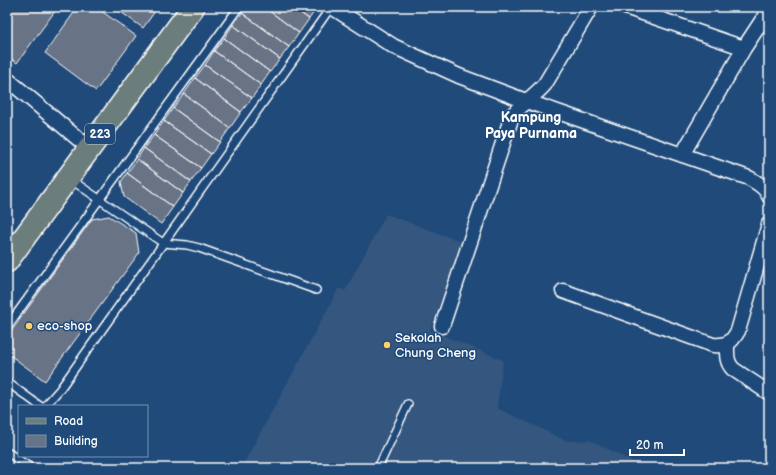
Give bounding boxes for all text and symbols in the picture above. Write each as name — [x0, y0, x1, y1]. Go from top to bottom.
district label: Kampung Paya Purnama — [485, 109, 577, 142]
road number: 223 — [85, 124, 115, 144]
place label: eco-shop — [37, 318, 92, 334]
marker: eco-shop — [24, 321, 34, 331]
place label: Sekolah Chung Cheng — [395, 330, 476, 361]
marker: Sekolah Chung Cheng — [382, 340, 392, 350]
legend — [18, 405, 148, 457]
text: Road — [54, 414, 83, 429]
scale bar — [630, 431, 684, 457]
text: Building — [54, 434, 98, 449]
text: 20 m — [636, 438, 663, 453]

